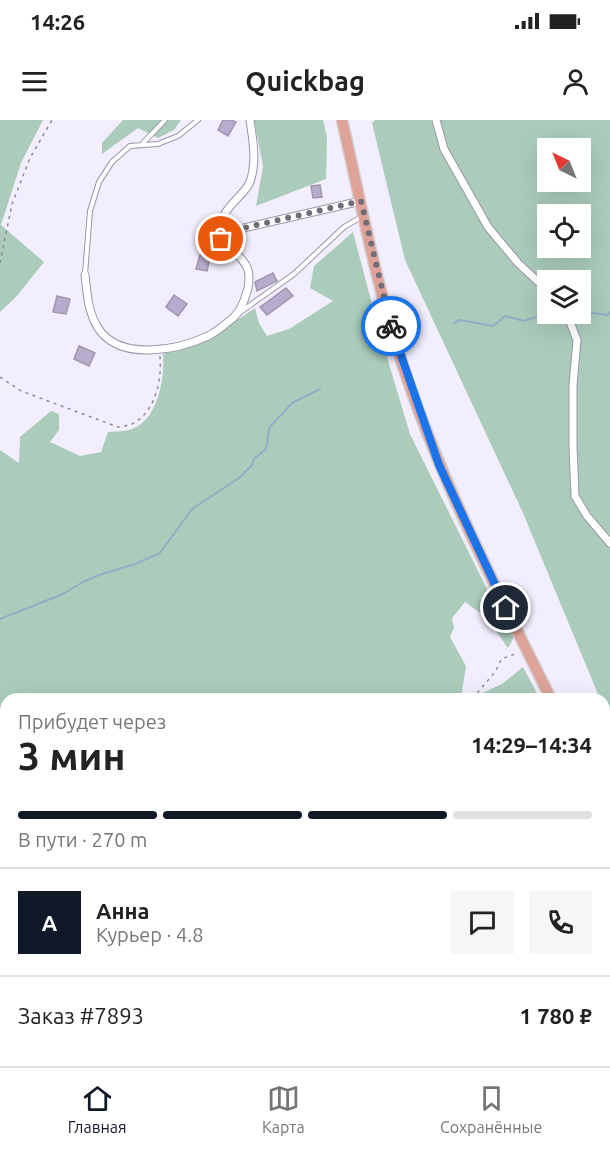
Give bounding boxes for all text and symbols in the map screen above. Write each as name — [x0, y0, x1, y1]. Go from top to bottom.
text: 14:26 — [30, 9, 85, 34]
icon: menu — [18, 65, 51, 98]
icon: person — [559, 65, 592, 98]
text: Quickbag — [245, 66, 365, 96]
north arrow — [537, 138, 591, 192]
map controls — [537, 138, 591, 324]
button: locate — [537, 204, 591, 258]
pin — [195, 213, 246, 264]
icon: bag — [204, 222, 237, 255]
button: layers — [537, 270, 591, 324]
courier — [361, 296, 421, 356]
icon: bike — [375, 310, 408, 343]
pin — [480, 582, 531, 633]
icon: home — [489, 591, 522, 624]
text: Прибудет через — [18, 710, 166, 733]
text: 14:29–14:34 — [471, 732, 592, 757]
text: 3 мин — [18, 734, 126, 777]
text: В пути · 270 m — [18, 828, 147, 851]
button: chat — [451, 891, 514, 954]
button: phone — [529, 891, 592, 954]
text: Анна — [96, 898, 149, 923]
text: А — [42, 910, 57, 935]
text: Курьер · 4.8 — [96, 923, 203, 946]
text: Заказ #7893 — [18, 1003, 144, 1028]
text: 1 780 ₽ — [520, 1003, 592, 1028]
tab: Главная — [68, 1082, 127, 1136]
tab: Карта — [262, 1082, 305, 1136]
tab: Сохранённые — [440, 1082, 542, 1136]

